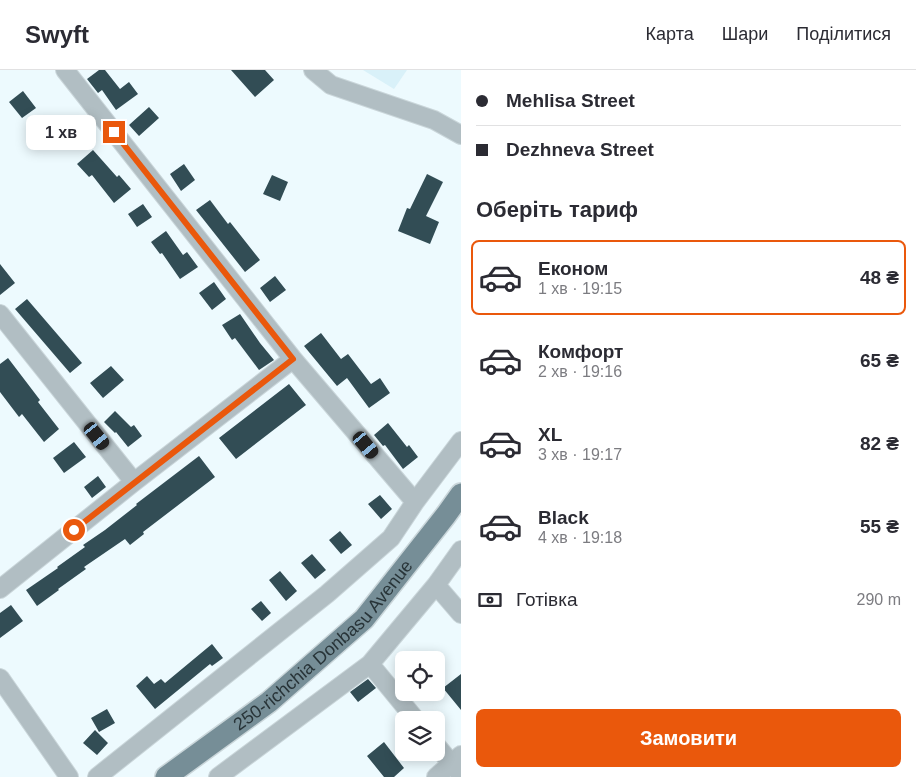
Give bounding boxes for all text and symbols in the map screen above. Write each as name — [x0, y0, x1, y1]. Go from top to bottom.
text: Swyft — [25, 21, 89, 48]
text: Карта — [646, 24, 694, 44]
text: Шари — [722, 24, 768, 44]
text: Поділитися — [796, 24, 891, 44]
text: Mehlisa Street — [506, 90, 635, 111]
callout: 1 хв — [27, 114, 96, 150]
route end — [103, 121, 125, 143]
text: 1 хв — [45, 124, 77, 141]
text: Dezhneva Street — [506, 139, 654, 160]
text: Оберіть тариф — [476, 197, 638, 222]
icon: car — [478, 255, 523, 300]
text: Економ — [538, 258, 608, 279]
text: 48 ₴ — [860, 267, 899, 288]
text: 1 хв · 19:15 — [538, 280, 622, 297]
icon: car — [478, 338, 523, 383]
text: Комфорт — [538, 341, 623, 362]
text: 65 ₴ — [860, 350, 899, 371]
text: 2 хв · 19:16 — [538, 363, 622, 380]
car — [81, 420, 112, 452]
icon: car — [478, 421, 523, 466]
text: XL — [538, 424, 562, 445]
car — [350, 429, 381, 461]
text: 82 ₴ — [860, 433, 899, 454]
text: 3 хв · 19:17 — [538, 446, 622, 463]
icon: car — [478, 504, 523, 549]
text: Black — [538, 507, 589, 528]
text: 55 ₴ — [860, 516, 899, 537]
route start — [63, 519, 85, 541]
text: 4 хв · 19:18 — [538, 529, 622, 546]
street label: 250-richchia Donbasu Avenue — [230, 556, 417, 734]
icon: cash — [476, 586, 504, 614]
text: Готівка — [516, 589, 577, 610]
text: 290 m — [857, 591, 901, 608]
map controls — [395, 651, 445, 761]
button: locate — [395, 651, 445, 701]
button: Замовити — [476, 709, 901, 767]
button: layers — [395, 711, 445, 761]

